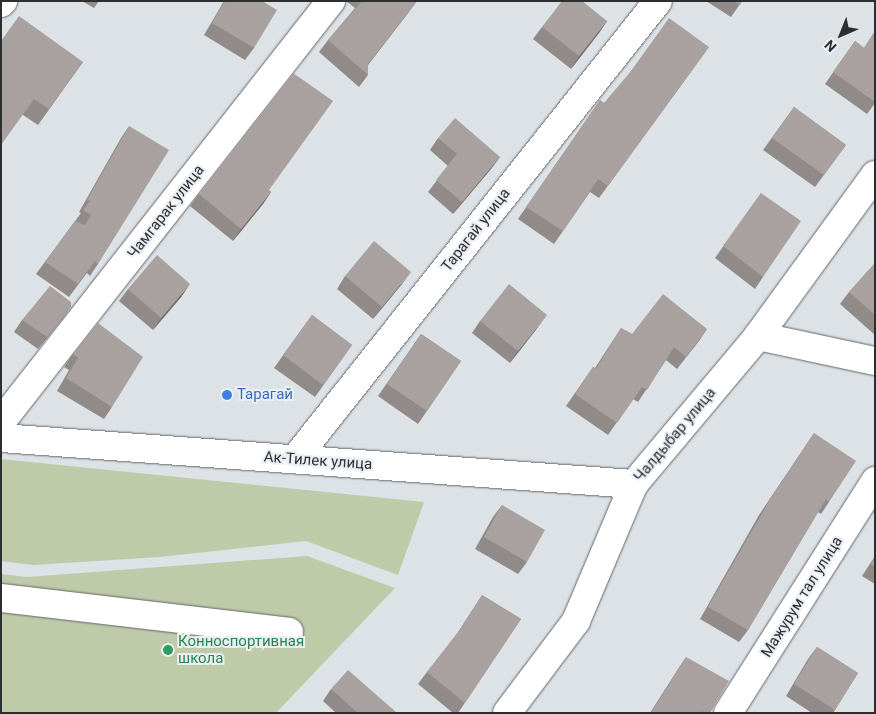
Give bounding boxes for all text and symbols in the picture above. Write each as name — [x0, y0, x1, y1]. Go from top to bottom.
north arrow — [816, 10, 866, 60]
text: N — [821, 37, 840, 55]
street label: Чамгарак улица — [124, 162, 208, 262]
street label: Тарагай улица — [438, 185, 514, 275]
street label: Чалдыбар улица — [630, 384, 720, 486]
place label: Тарагай — [237, 386, 293, 404]
marker: Тарагай — [221, 389, 233, 401]
street label: Ак-Тилек улица — [263, 448, 373, 474]
street label: Мажурум тал улица — [758, 533, 846, 661]
place label: Конноспортивная школа — [178, 632, 304, 667]
marker: Конноспортивная школа — [162, 644, 174, 656]

